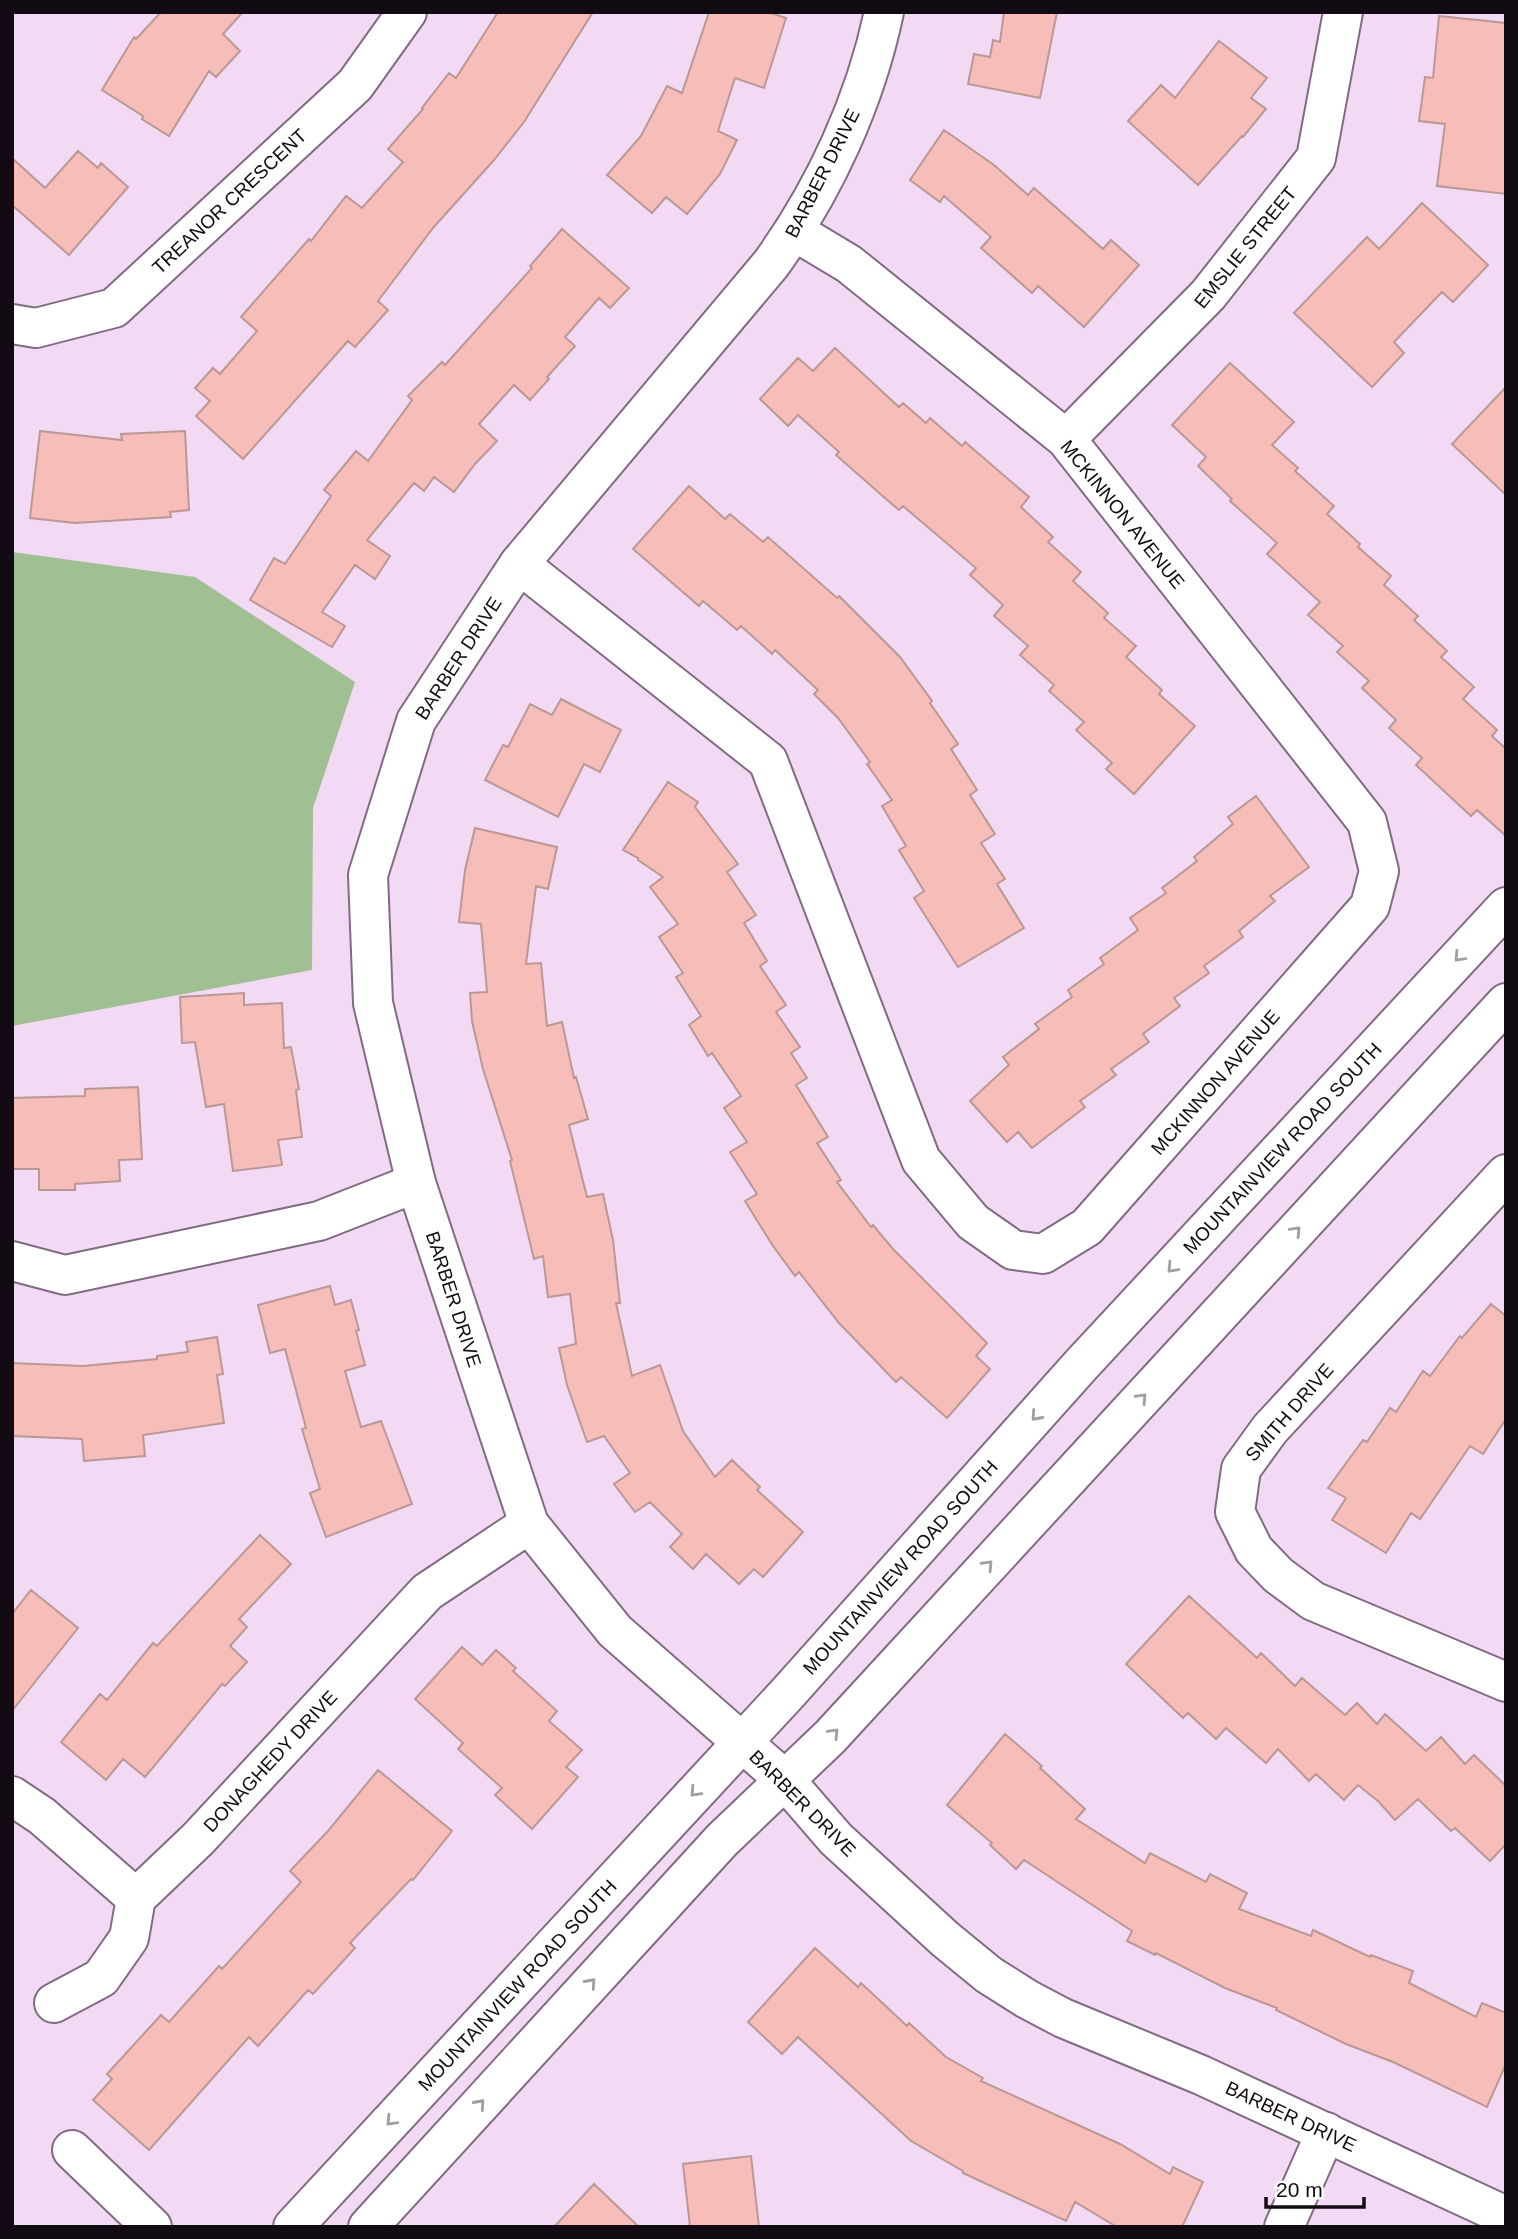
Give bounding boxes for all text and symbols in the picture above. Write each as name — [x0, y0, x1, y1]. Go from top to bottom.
street label: BARBER DRIVE — [781, 105, 864, 241]
street label: TREANOR CRESCENT — [148, 124, 311, 278]
street label: EMSLIE STREET — [1190, 182, 1301, 312]
street label: MCKINNON AVENUE — [1056, 436, 1189, 593]
street label: BARBER DRIVE — [411, 593, 506, 723]
one-way arrow — [1455, 949, 1468, 962]
street label: MCKINNON AVENUE — [1147, 1006, 1284, 1159]
street label: MOUNTAINVIEW ROAD SOUTH — [1179, 1039, 1386, 1258]
one-way arrow — [1288, 1226, 1301, 1239]
street label: BARBER DRIVE — [422, 1229, 485, 1370]
one-way arrow — [1167, 1260, 1180, 1273]
street label: SMITH DRIVE — [1241, 1359, 1337, 1465]
one-way arrow — [1134, 1393, 1147, 1406]
one-way arrow — [1032, 1408, 1044, 1421]
street label: MOUNTAINVIEW ROAD SOUTH — [799, 1456, 1002, 1679]
one-way arrow — [980, 1560, 993, 1573]
street label: DONAGHEDY DRIVE — [199, 1686, 341, 1836]
one-way arrow — [826, 1728, 838, 1741]
street label: BARBER DRIVE — [745, 1746, 860, 1861]
one-way arrow — [690, 1784, 703, 1797]
street label: MOUNTAINVIEW ROAD SOUTH — [414, 1876, 621, 2095]
one-way arrow — [583, 1978, 595, 1991]
street label: BARBER DRIVE — [1222, 2077, 1359, 2156]
one-way arrow — [472, 2099, 485, 2112]
one-way arrow — [387, 2113, 399, 2126]
scale bar — [1266, 2166, 1364, 2210]
text: 20 m — [1276, 2178, 1323, 2201]

